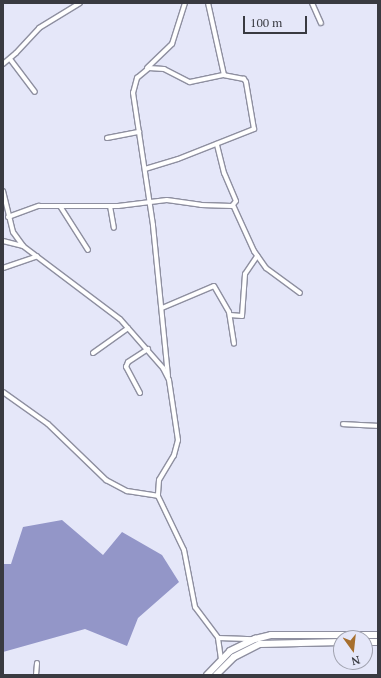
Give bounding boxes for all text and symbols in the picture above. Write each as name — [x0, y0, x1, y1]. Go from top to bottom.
scale bar — [245, 8, 309, 34]
text: 100 m — [250, 15, 282, 30]
north arrow — [333, 630, 373, 670]
text: N — [350, 653, 362, 668]

